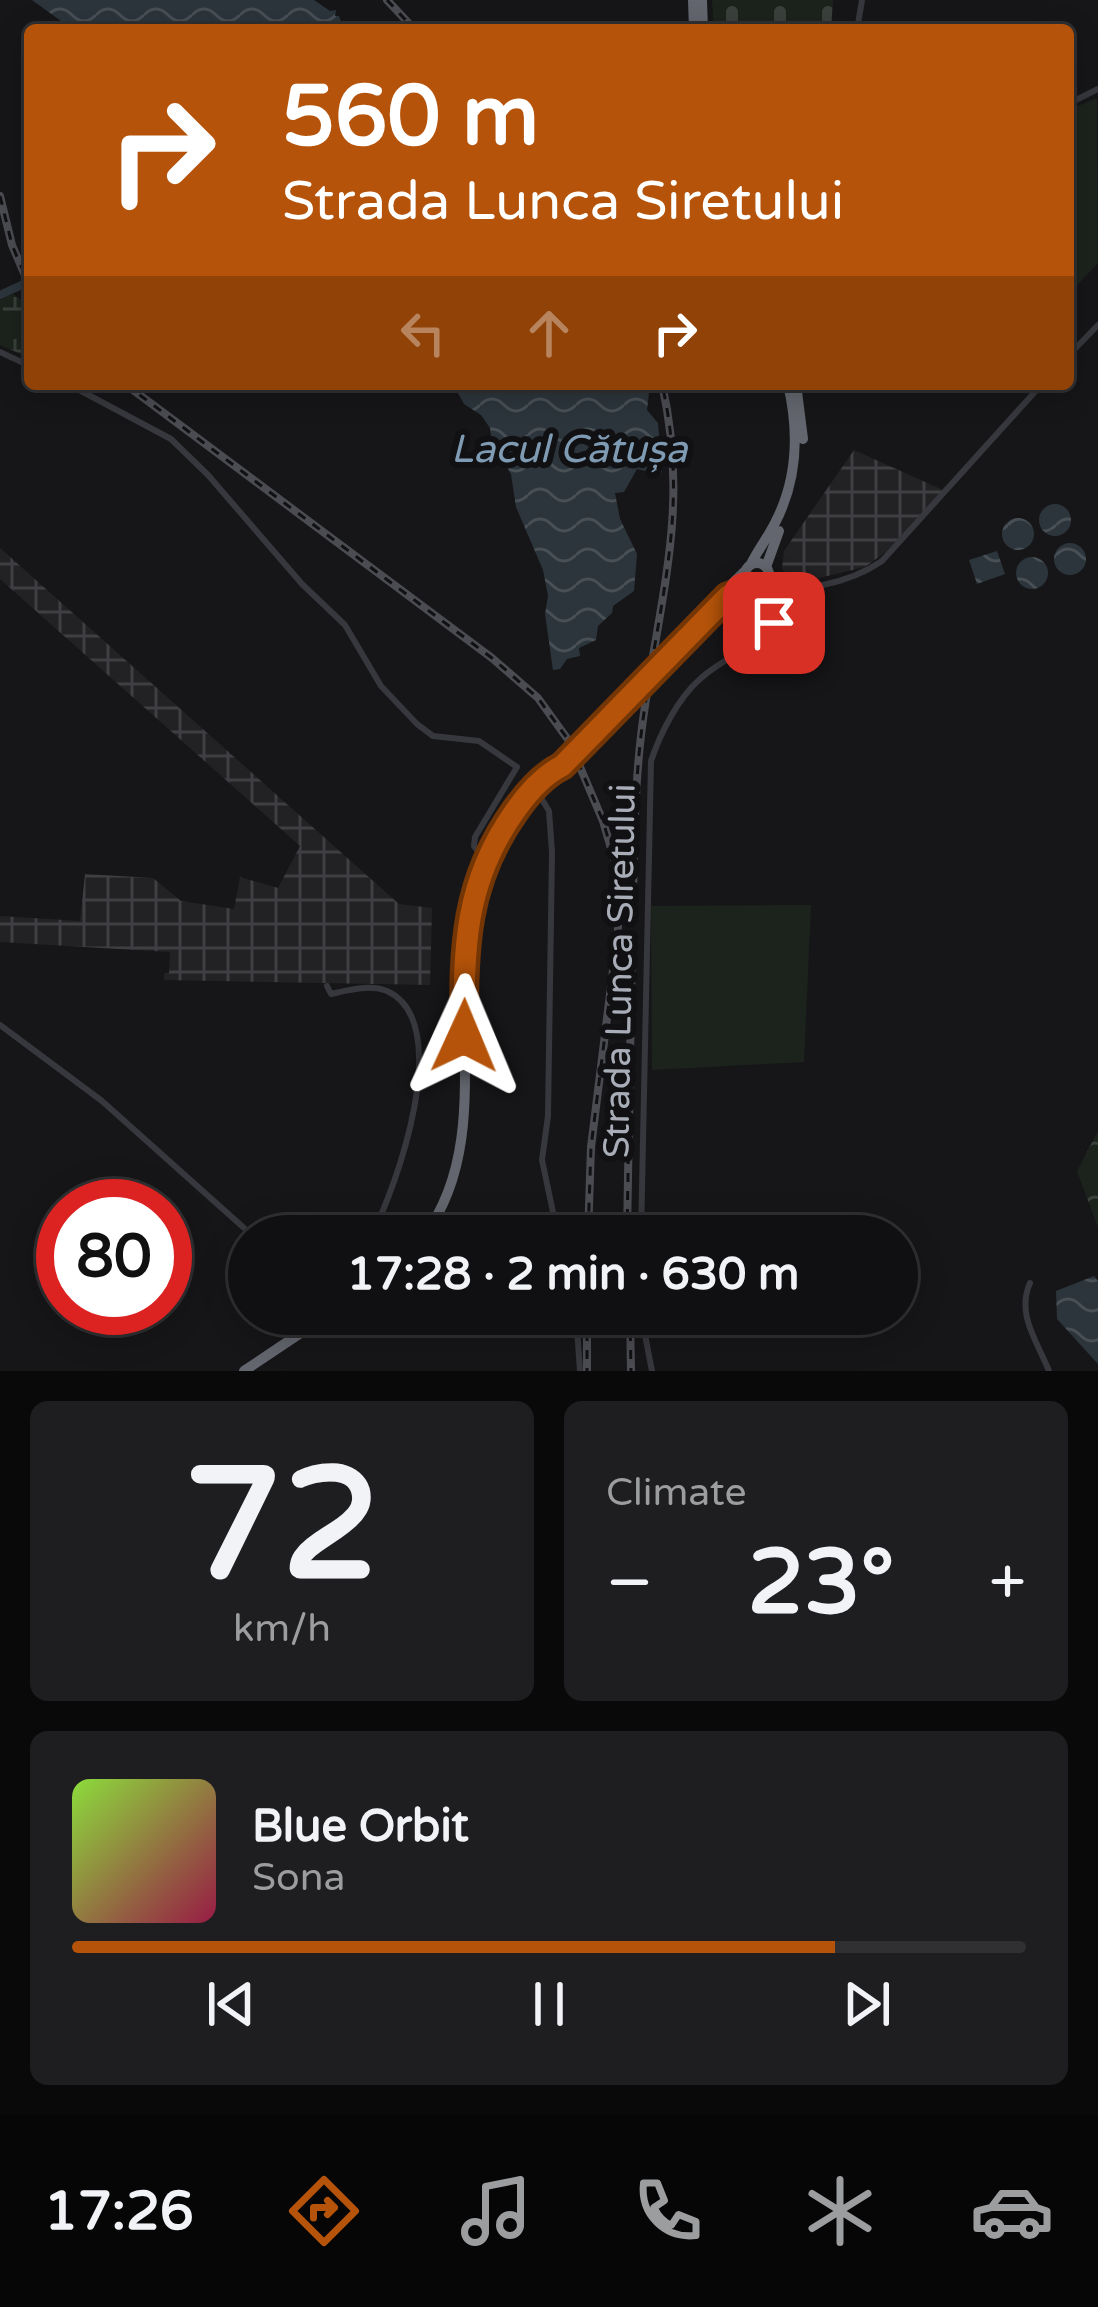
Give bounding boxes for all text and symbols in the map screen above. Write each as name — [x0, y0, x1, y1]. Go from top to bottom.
text: 560 m — [282, 67, 539, 168]
icon: right — [84, 72, 240, 228]
text: Strada Lunca Siretului — [282, 169, 844, 234]
icon: left — [390, 300, 456, 366]
icon: ahead — [516, 300, 582, 366]
icon: right — [642, 300, 708, 366]
water label: Lacul Cătușa — [451, 426, 688, 473]
pin — [723, 572, 825, 674]
icon: arrive — [741, 590, 807, 656]
street label: Strada Lunca Siretului — [595, 783, 645, 1159]
position arrow — [401, 973, 527, 1099]
speed limit sign: 80 — [36, 1179, 192, 1335]
text: 17:28 · 2 min · 630 m — [347, 1248, 799, 1302]
text: 72 — [184, 1433, 380, 1621]
text: Climate — [606, 1469, 746, 1516]
text: 23° — [747, 1529, 894, 1638]
text: − — [606, 1543, 653, 1623]
text: + — [989, 1543, 1026, 1623]
text: km/h — [233, 1605, 331, 1652]
text: Blue Orbit — [252, 1800, 469, 1854]
text: Sona — [252, 1854, 345, 1901]
icon: previous — [198, 1971, 264, 2037]
icon: pause — [516, 1971, 582, 2037]
icon: next — [834, 1971, 900, 2037]
icon: directions — [282, 2169, 366, 2253]
icon: music — [454, 2169, 538, 2253]
icon: phone — [626, 2169, 710, 2253]
icon: climate — [798, 2169, 882, 2253]
icon: car — [970, 2169, 1054, 2253]
text: 17:26 — [44, 2179, 194, 2244]

